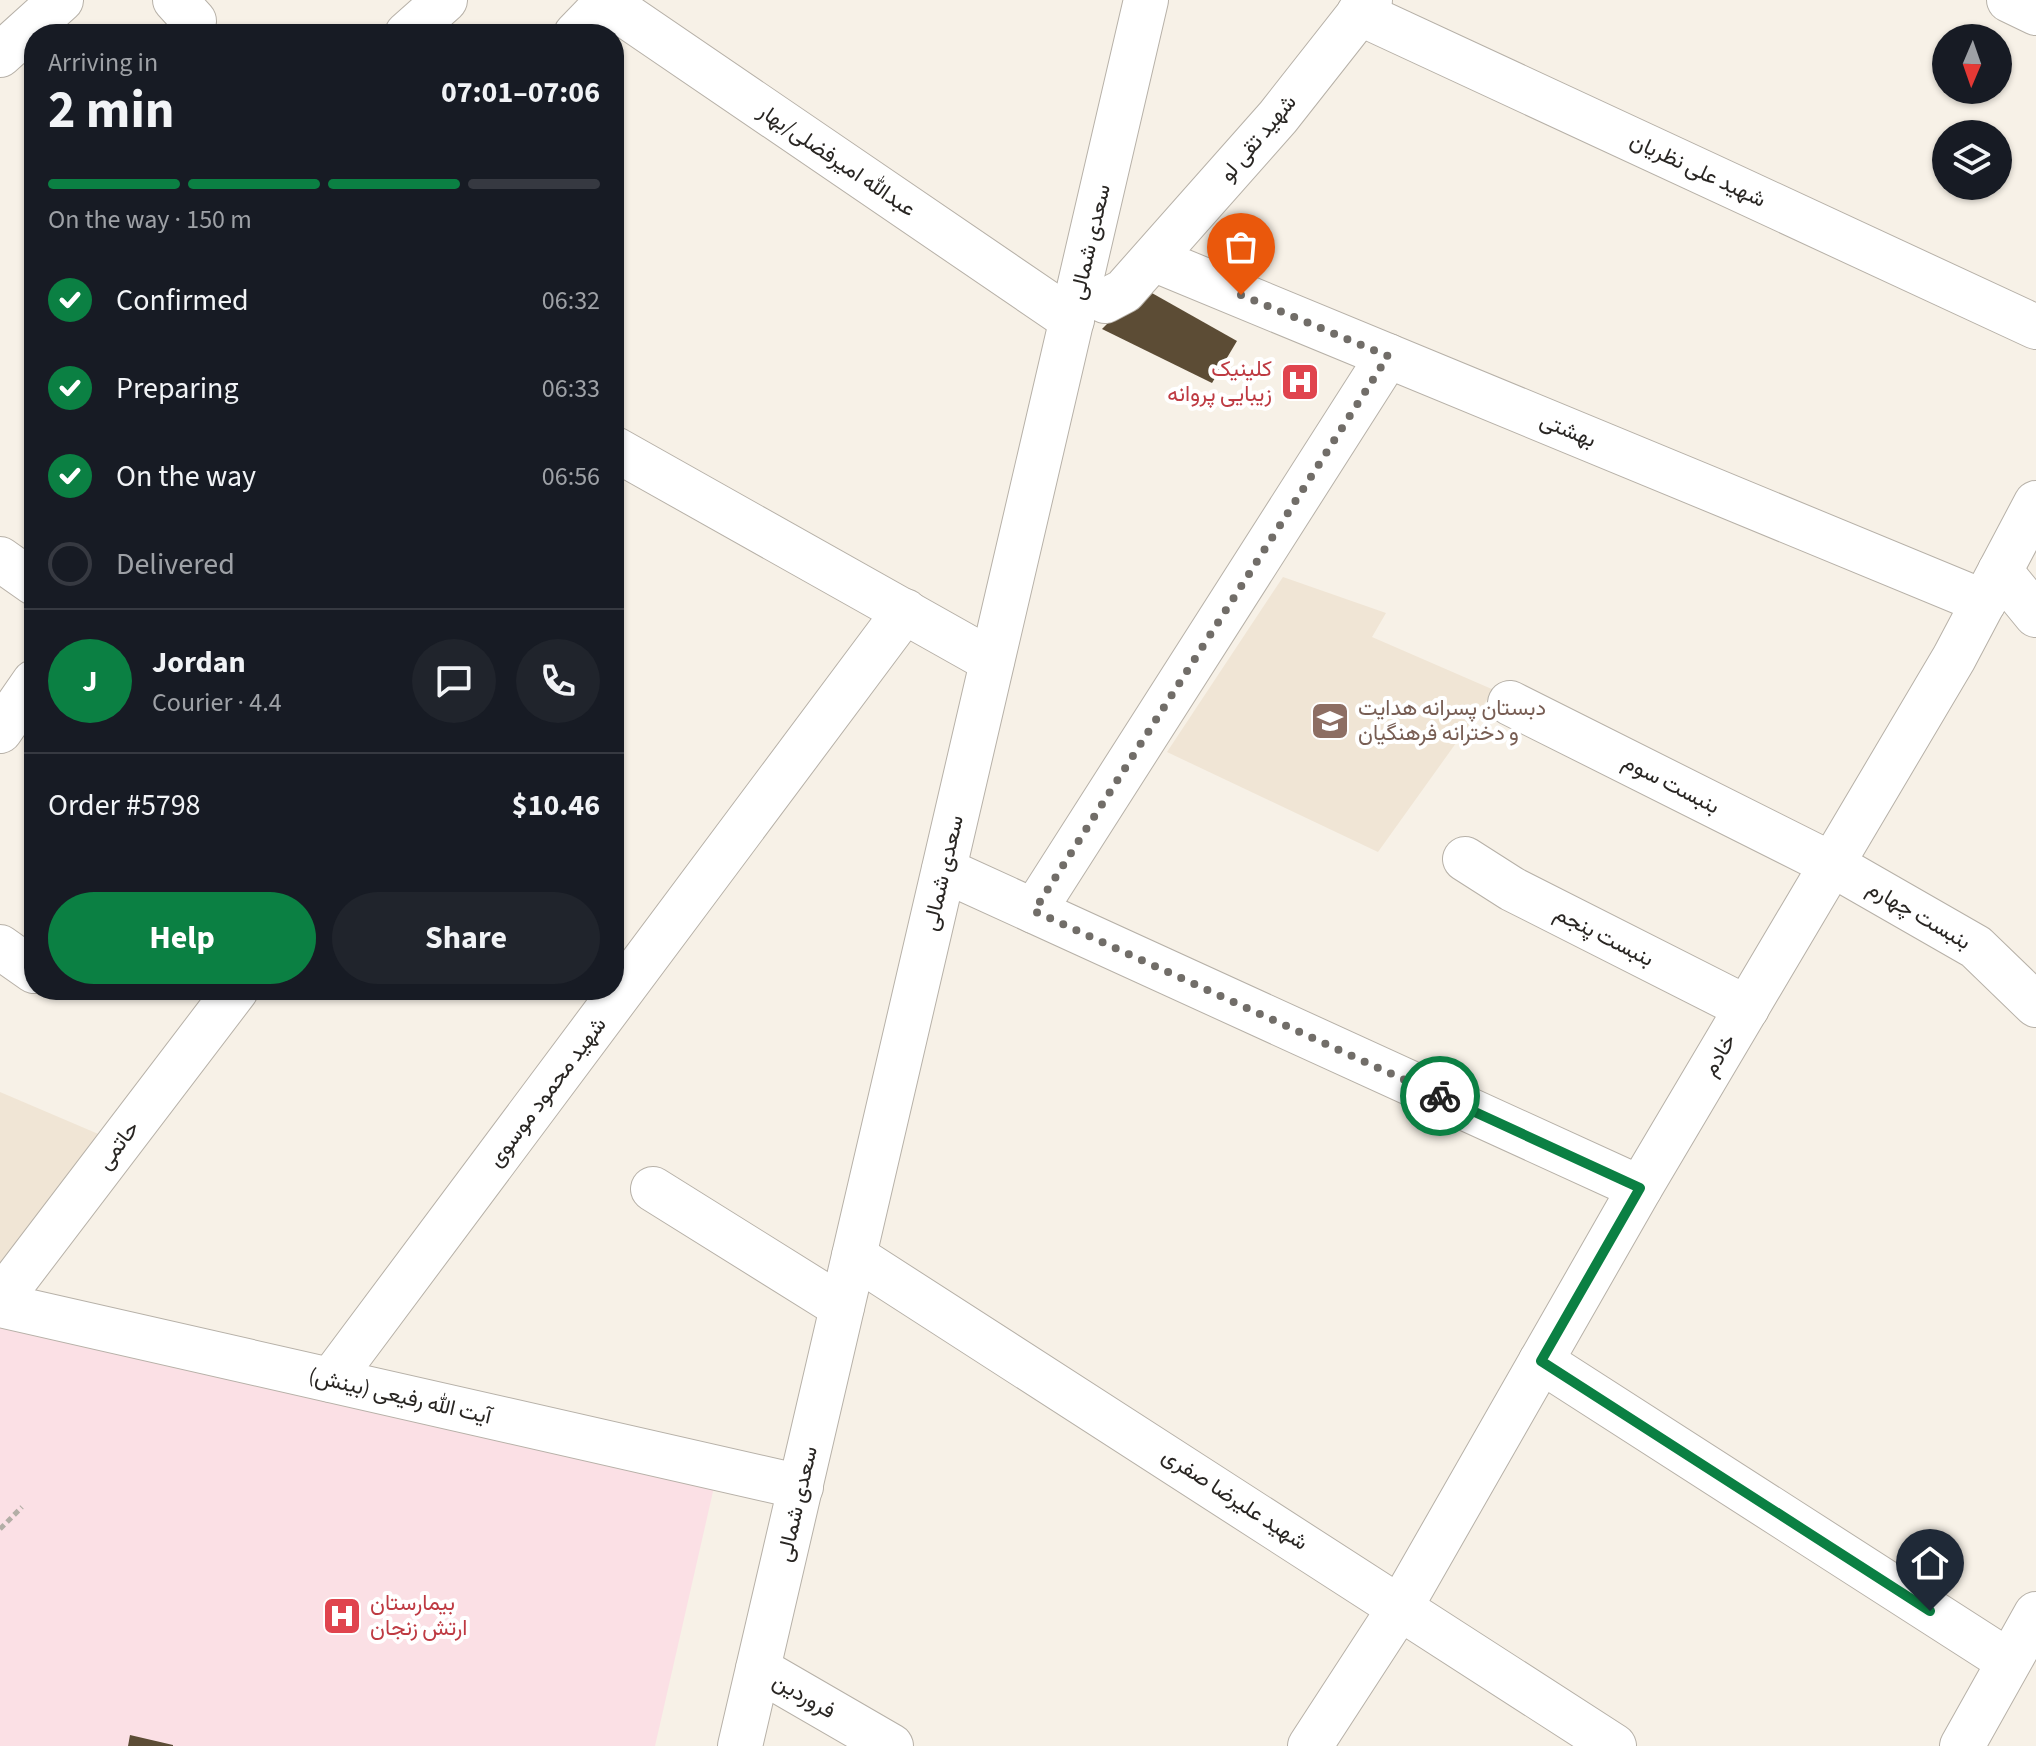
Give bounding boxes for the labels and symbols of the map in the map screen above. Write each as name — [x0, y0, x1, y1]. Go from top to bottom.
north arrow — [1932, 24, 2012, 104]
street label: شهید تقی لو — [1212, 87, 1304, 189]
street label: عبدالله امیرفضلی/بهار — [751, 95, 922, 225]
street label: شهید علی نظریان — [1625, 125, 1771, 215]
street label: سعدی شمالی — [1061, 181, 1119, 303]
pin — [1207, 213, 1275, 295]
place label: کلینیک زیبایی پروانه — [1167, 353, 1272, 410]
hospital icon: کلینیک زیبایی پروانه — [1279, 361, 1321, 403]
street label: بهشتی — [1535, 404, 1601, 456]
place label: دبستان پسرانه هدایت و دخترانه فرهنگیان — [1358, 692, 1546, 749]
school or university icon: دبستان پسرانه هدایت و دخترانه فرهنگیان — [1309, 700, 1351, 742]
street label: بنبست سوم — [1617, 746, 1725, 822]
street label: سعدی شمالی — [914, 812, 972, 934]
street label: بنبست چهارم — [1861, 872, 1977, 958]
street label: بنبست پنجم — [1549, 897, 1659, 975]
street label: شهید محمود موسوی — [480, 1010, 614, 1174]
street label: خادم — [1694, 1028, 1744, 1082]
courier — [1400, 1056, 1480, 1136]
street label: حاتمی — [89, 1114, 147, 1176]
street label: آیت الله رفیعی (بینش) — [305, 1359, 496, 1433]
street label: شهید علیرضا صفری — [1156, 1440, 1314, 1558]
street label: سعدی شمالی — [768, 1443, 826, 1565]
pin — [1896, 1529, 1964, 1611]
place label: بیمارستان ارتش زنجان — [370, 1587, 467, 1644]
hospital icon: بیمارستان ارتش زنجان — [321, 1595, 363, 1637]
street label: فروردین — [767, 1665, 841, 1727]

